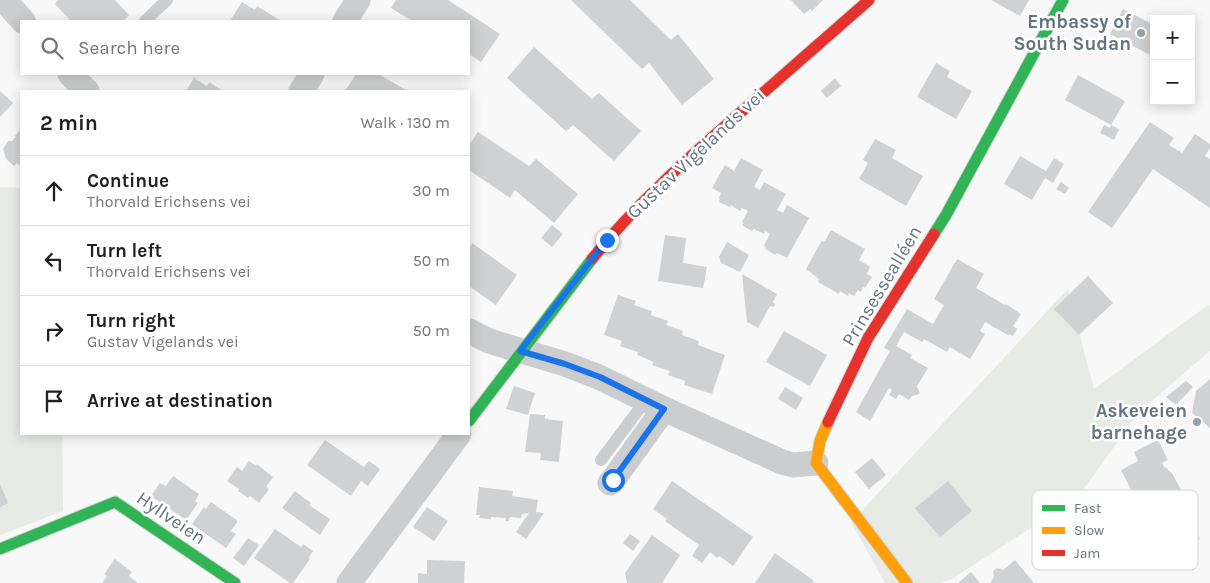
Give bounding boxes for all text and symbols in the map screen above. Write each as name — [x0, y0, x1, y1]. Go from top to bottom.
place label: Embassy of South Sudan — [1013, 11, 1132, 55]
map controls — [1150, 15, 1195, 105]
button: + — [1150, 15, 1195, 60]
search box — [20, 20, 470, 75]
marker: Embassy of South Sudan — [1135, 27, 1147, 39]
icon: search — [38, 34, 66, 62]
text: Search here — [78, 37, 180, 59]
button: − — [1150, 60, 1195, 105]
street label: Gustav Vigelands vei — [623, 85, 769, 223]
text: 2 min — [40, 111, 98, 135]
text: Walk · 130 m — [360, 113, 450, 132]
text: Continue — [87, 170, 169, 192]
icon: ahead — [40, 177, 68, 205]
text: 30 m — [412, 181, 450, 200]
text: Thorvald Erichsens vei — [87, 192, 251, 211]
street label: Prinsessealléen — [838, 222, 926, 350]
route end — [596, 229, 619, 252]
text: Turn left — [87, 240, 162, 262]
icon: left — [40, 247, 68, 275]
text: 50 m — [413, 251, 450, 270]
text: Thorvald Erichsens vei — [87, 262, 251, 281]
text: Turn right — [87, 310, 176, 332]
icon: right — [40, 317, 68, 345]
text: 50 m — [413, 321, 450, 340]
text: Gustav Vigelands vei — [87, 332, 239, 351]
icon: arrive — [40, 387, 68, 415]
text: Arrive at destination — [87, 390, 273, 412]
place label: Askeveien barnehage — [1091, 400, 1187, 444]
marker: Askeveien barnehage — [1191, 416, 1203, 428]
route start — [602, 469, 625, 492]
street label: Hyllveien — [132, 487, 210, 549]
legend — [1032, 490, 1198, 570]
text: Fast — [1074, 500, 1101, 517]
text: Slow — [1074, 522, 1104, 539]
text: Jam — [1074, 545, 1100, 562]

